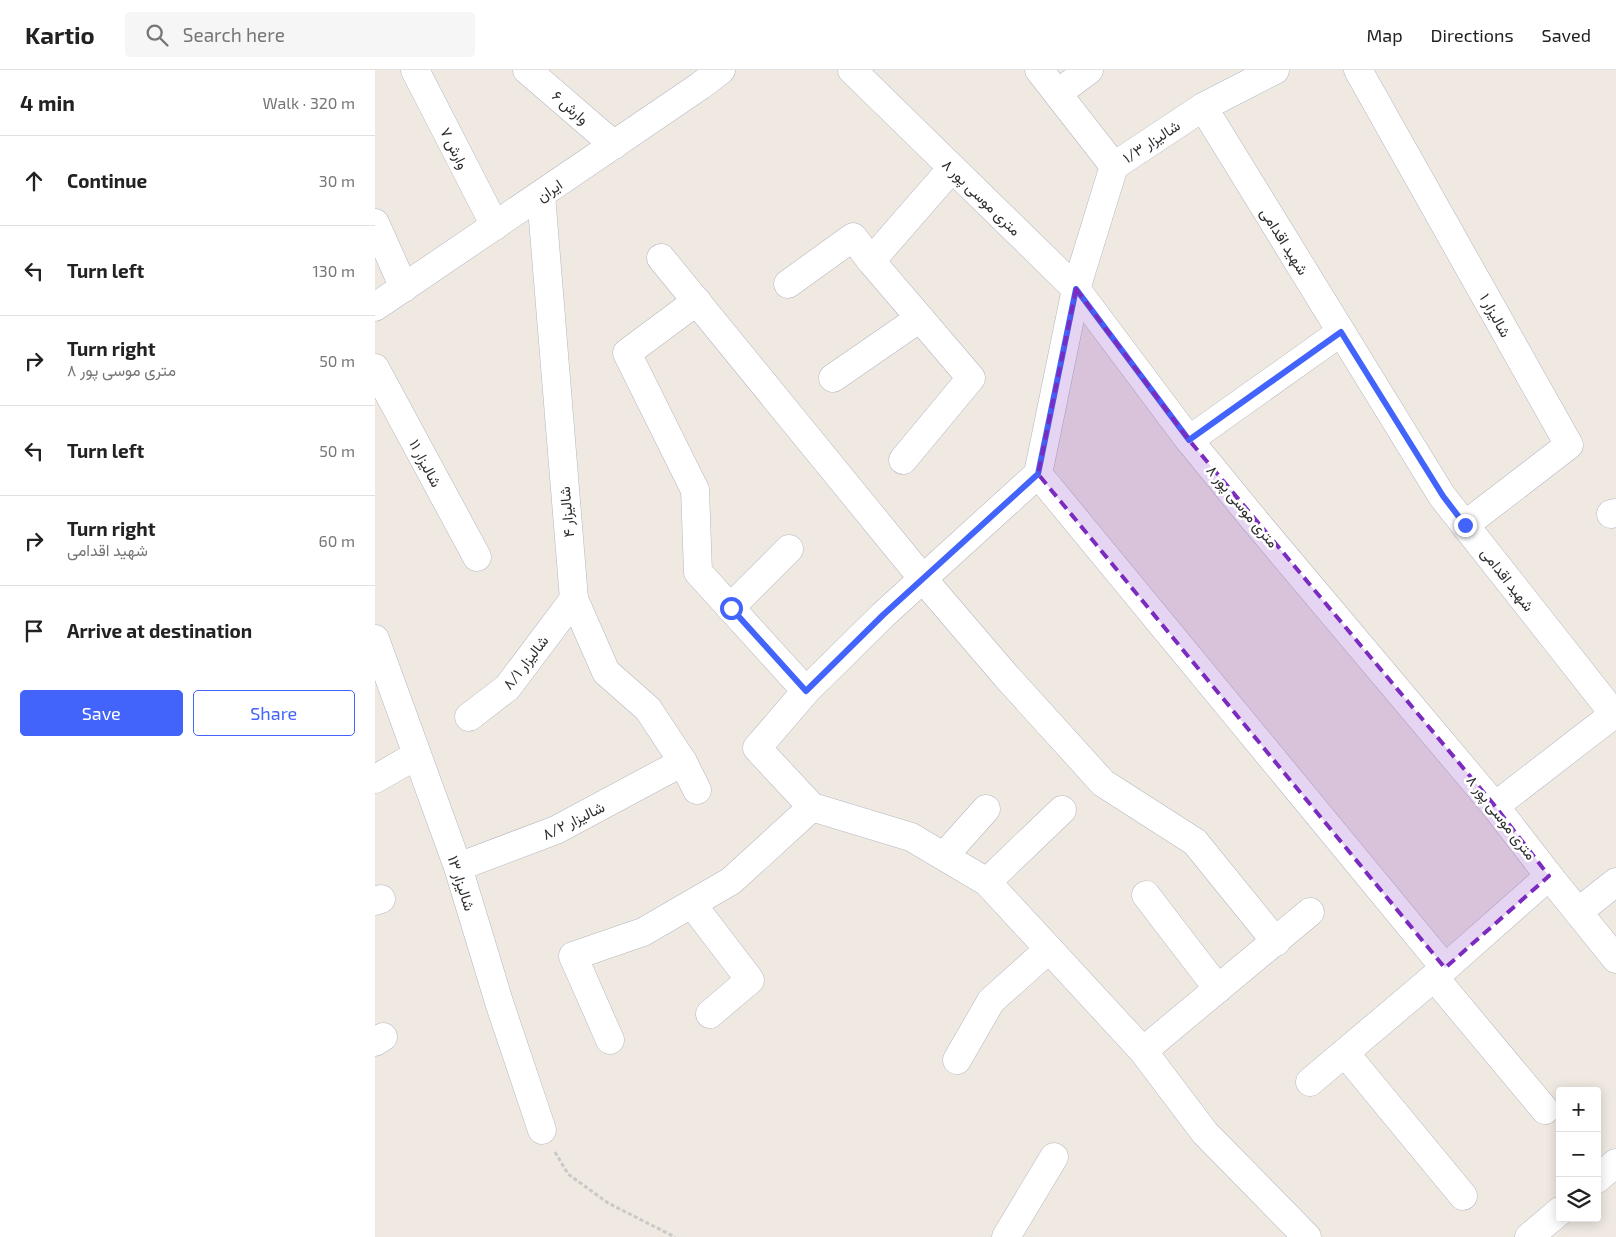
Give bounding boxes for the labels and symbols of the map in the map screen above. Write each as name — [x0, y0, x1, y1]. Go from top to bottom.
street label: وارش ۶ — [548, 86, 593, 129]
street label: شالیزار ۱/۳ — [1119, 116, 1184, 167]
street label: وارش ۷ — [435, 124, 473, 173]
street label: ۸ متری موسی پور — [938, 155, 1025, 240]
street label: ایران — [533, 175, 566, 206]
street label: شهید اقدامی — [1256, 204, 1313, 279]
street label: شاليزار ۱ — [1476, 290, 1515, 341]
street label: شالیزار ۱۱ — [405, 436, 446, 491]
street label: ۸ متری موسی پور — [1202, 461, 1283, 552]
street label: شالیزار ۴ — [555, 485, 578, 538]
route end — [1454, 514, 1477, 537]
street label: شهید اقدامی — [1476, 544, 1539, 616]
route start — [720, 597, 743, 620]
street label: شالیزار ۸/۱ — [498, 631, 553, 693]
street label: ۸ متری موسی پور — [1462, 771, 1541, 864]
street label: شالیزار ۸/۲ — [539, 797, 608, 844]
street label: شالیزار ۱۳ — [444, 853, 479, 913]

